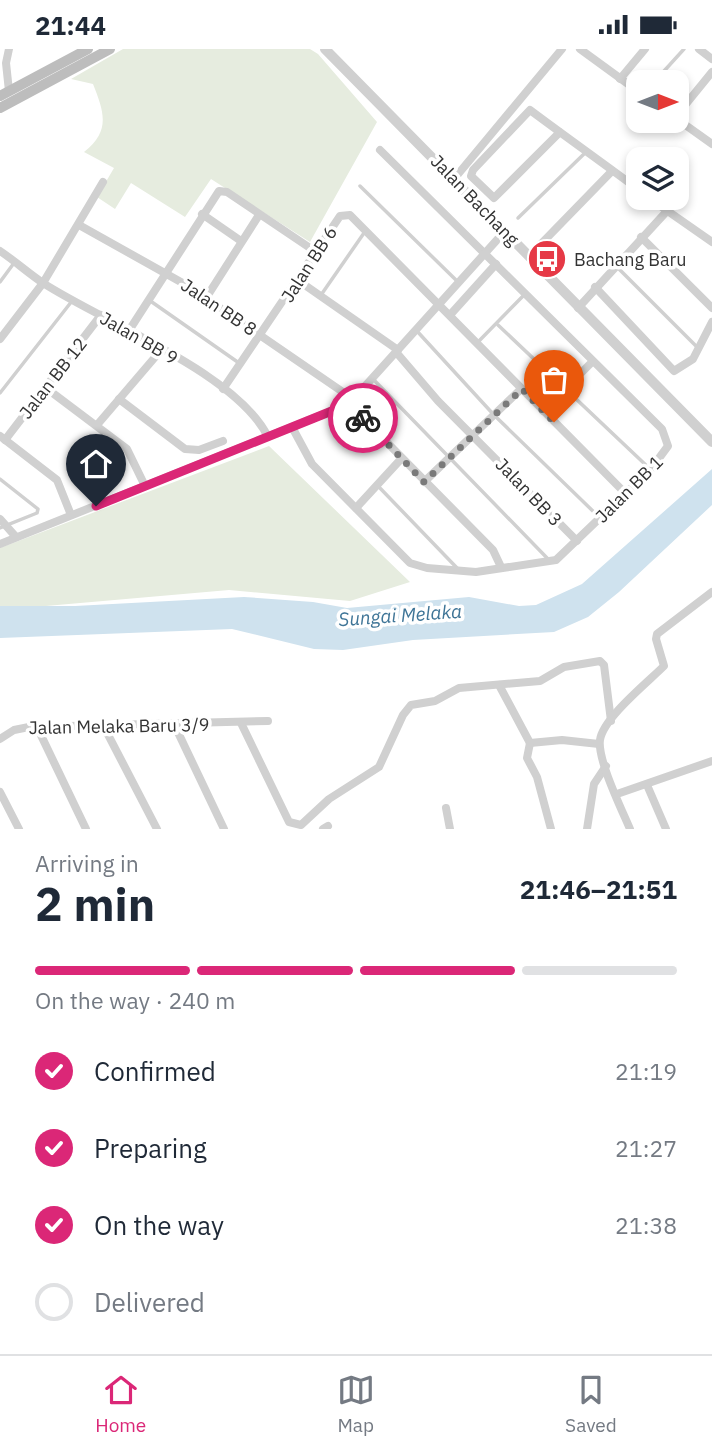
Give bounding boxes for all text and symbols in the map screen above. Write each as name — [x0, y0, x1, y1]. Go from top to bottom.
text: 21:44 — [35, 8, 106, 42]
north arrow — [626, 70, 690, 133]
map controls — [626, 70, 689, 210]
button: layers — [626, 147, 689, 210]
street label: Jalan Bachang — [426, 150, 525, 251]
street label: Jalan BB 6 — [276, 222, 342, 306]
bus stop icon: Bachang Baru — [526, 238, 568, 280]
place label: Bachang Baru — [574, 248, 686, 271]
street label: Jalan BB 8 — [177, 273, 261, 341]
street label: Jalan BB 9 — [96, 306, 182, 370]
street label: Jalan BB 12 — [14, 333, 92, 423]
pin — [524, 350, 584, 422]
icon: bag — [535, 361, 573, 399]
courier — [328, 383, 398, 453]
icon: bike — [344, 399, 382, 437]
pin — [66, 434, 126, 506]
icon: home — [77, 445, 115, 483]
street label: Jalan BB 1 — [590, 450, 668, 528]
street label: Jalan BB 3 — [491, 453, 567, 531]
water label: Sungai Melaka — [337, 599, 463, 631]
street label: Jalan Melaka Baru 3/9 — [28, 713, 210, 739]
text: Arriving in — [35, 848, 139, 878]
text: 21:46–21:51 — [520, 872, 677, 906]
text: 2 min — [35, 874, 155, 934]
text: On the way · 240 m — [35, 985, 235, 1015]
icon: check — [35, 1052, 73, 1090]
text: Confirmed — [94, 1054, 216, 1088]
text: 21:19 — [615, 1056, 677, 1086]
icon: check — [35, 1129, 73, 1167]
text: Preparing — [94, 1131, 207, 1165]
text: 21:27 — [615, 1133, 677, 1163]
icon: check — [35, 1206, 73, 1244]
text: On the way — [94, 1208, 224, 1242]
text: 21:38 — [615, 1210, 677, 1240]
text: Delivered — [94, 1285, 205, 1319]
tab: Home — [95, 1371, 146, 1437]
tab: Map — [337, 1371, 375, 1437]
tab: Saved — [565, 1371, 617, 1437]

